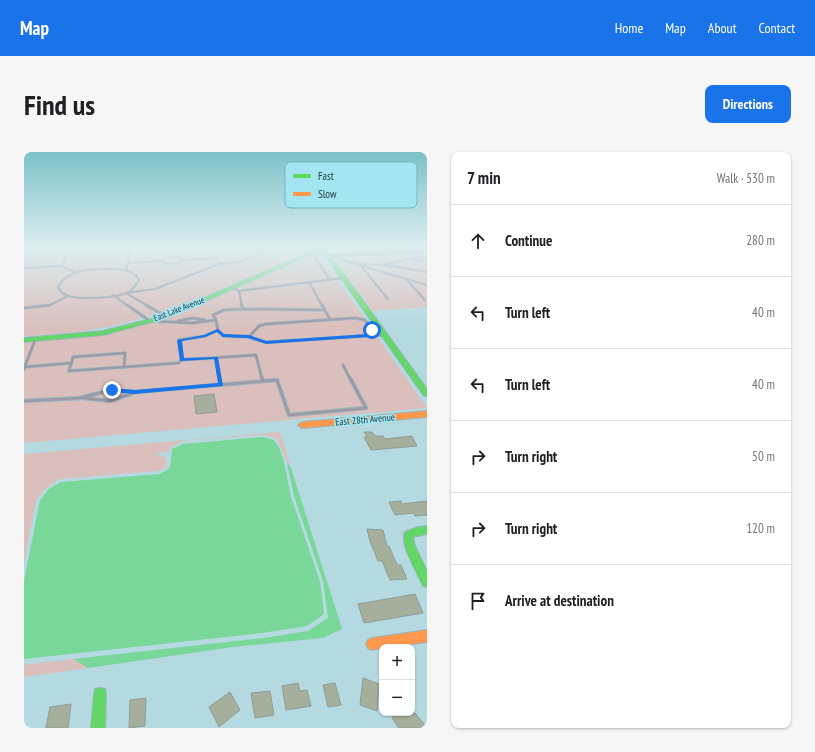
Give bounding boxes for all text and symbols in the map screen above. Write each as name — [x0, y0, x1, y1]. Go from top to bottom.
text: Map — [20, 16, 49, 40]
text: Home — [615, 19, 643, 37]
text: Map — [665, 19, 686, 37]
text: About — [708, 19, 737, 37]
text: Contact — [759, 19, 795, 37]
button: Directions — [705, 85, 791, 123]
text: Find us — [24, 86, 95, 123]
legend — [285, 162, 417, 208]
text: 7 min — [467, 167, 501, 189]
text: Fast — [318, 169, 334, 183]
text: Walk · 530 m — [717, 170, 775, 187]
text: Slow — [318, 187, 337, 201]
icon: ahead — [467, 230, 489, 252]
text: Continue — [505, 231, 552, 250]
text: 280 m — [746, 232, 775, 249]
street label: East Lake Avenue — [152, 294, 206, 323]
icon: left — [467, 302, 489, 324]
text: Turn left — [505, 303, 550, 322]
text: 40 m — [752, 304, 775, 321]
route start — [363, 321, 381, 339]
icon: left — [467, 374, 489, 396]
text: Turn left — [505, 375, 550, 394]
text: 40 m — [752, 376, 775, 393]
route end — [103, 381, 121, 399]
street label: East 28th Avenue — [335, 410, 395, 429]
icon: right — [467, 446, 489, 468]
text: Turn right — [505, 447, 557, 466]
text: 50 m — [752, 448, 775, 465]
icon: right — [467, 518, 489, 540]
text: Turn right — [505, 519, 557, 538]
text: 120 m — [746, 520, 775, 537]
icon: arrive — [467, 590, 489, 612]
text: Arrive at destination — [505, 591, 614, 610]
map controls — [379, 644, 415, 716]
button: + — [379, 644, 415, 680]
button: − — [379, 680, 415, 716]

